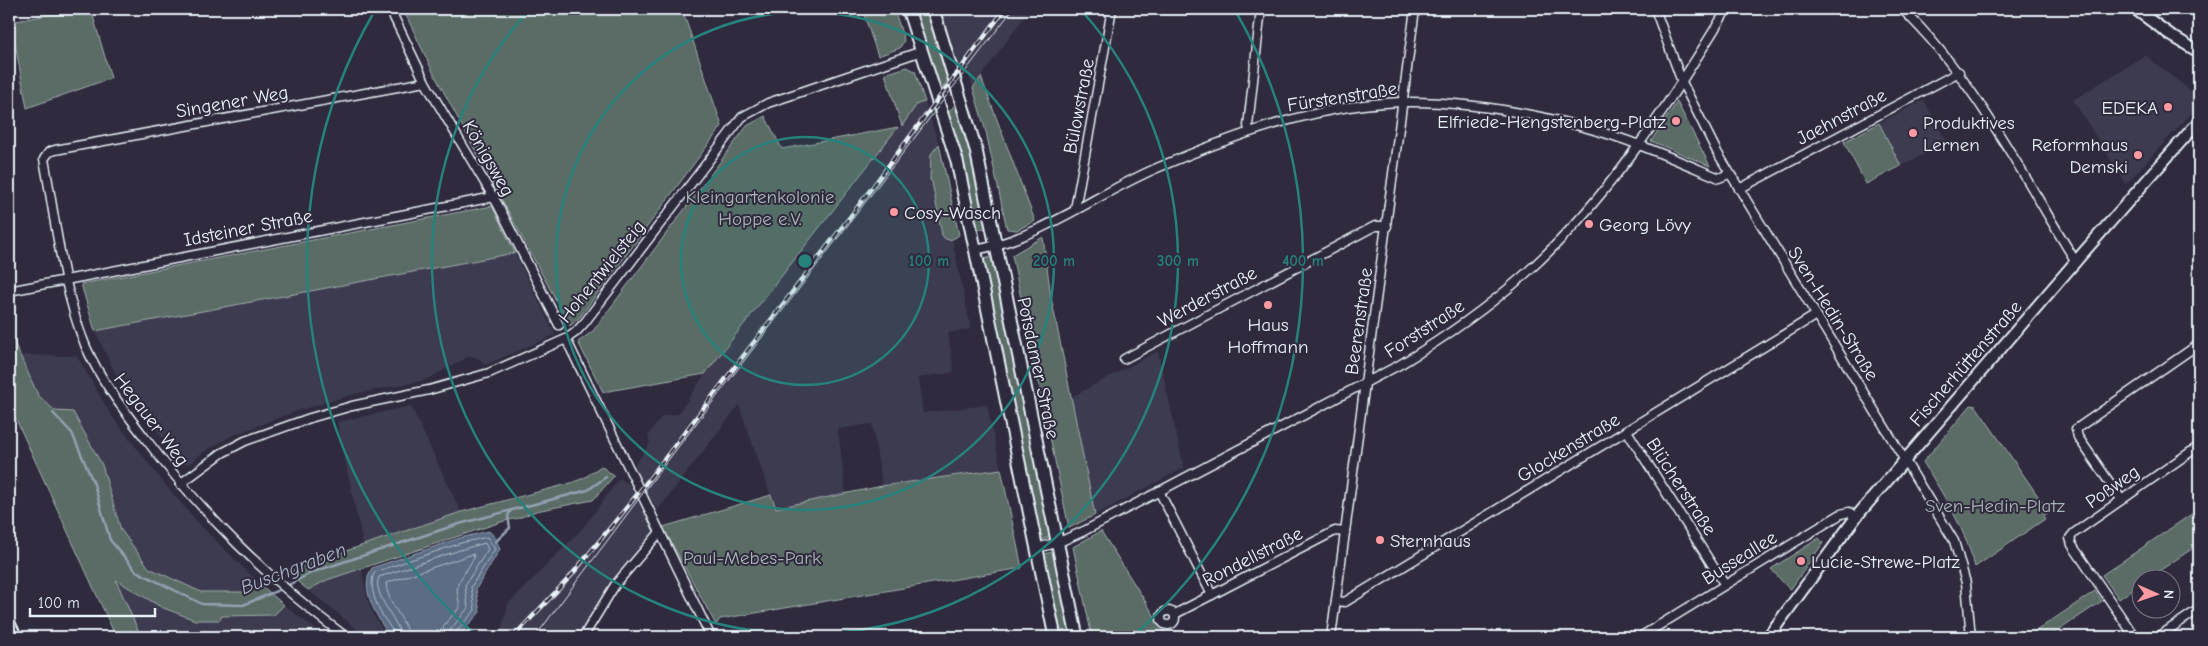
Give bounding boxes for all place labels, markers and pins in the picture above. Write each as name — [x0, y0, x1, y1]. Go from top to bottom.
place label: EDEKA — [2101, 97, 2158, 119]
marker: EDEKA — [2162, 101, 2174, 113]
place label: Elfriede-Hengstenberg-Platz — [1437, 111, 1666, 133]
place label: Produktives Lernen — [1923, 112, 2015, 156]
marker: Elfriede-Hengstenberg-Platz — [1670, 115, 1682, 127]
marker: Produktives Lernen — [1907, 127, 1919, 139]
place label: Reformhaus Demski — [2032, 134, 2128, 178]
marker: Reformhaus Demski — [2132, 149, 2144, 161]
place label: Cosy-Wasch — [904, 202, 1001, 224]
marker: Cosy-Wasch — [888, 206, 900, 218]
place label: Georg Lövy — [1599, 214, 1692, 236]
marker: Georg Lövy — [1583, 218, 1595, 230]
centre of rings — [796, 252, 814, 270]
marker: Haus Hoffmann — [1262, 299, 1274, 311]
place label: Haus Hoffmann — [1228, 314, 1308, 358]
place label: Sternhaus — [1390, 530, 1471, 552]
marker: Sternhaus — [1374, 534, 1386, 546]
place label: Lucie-Strewe-Platz — [1811, 551, 1960, 573]
marker: Lucie-Strewe-Platz — [1795, 555, 1807, 567]

